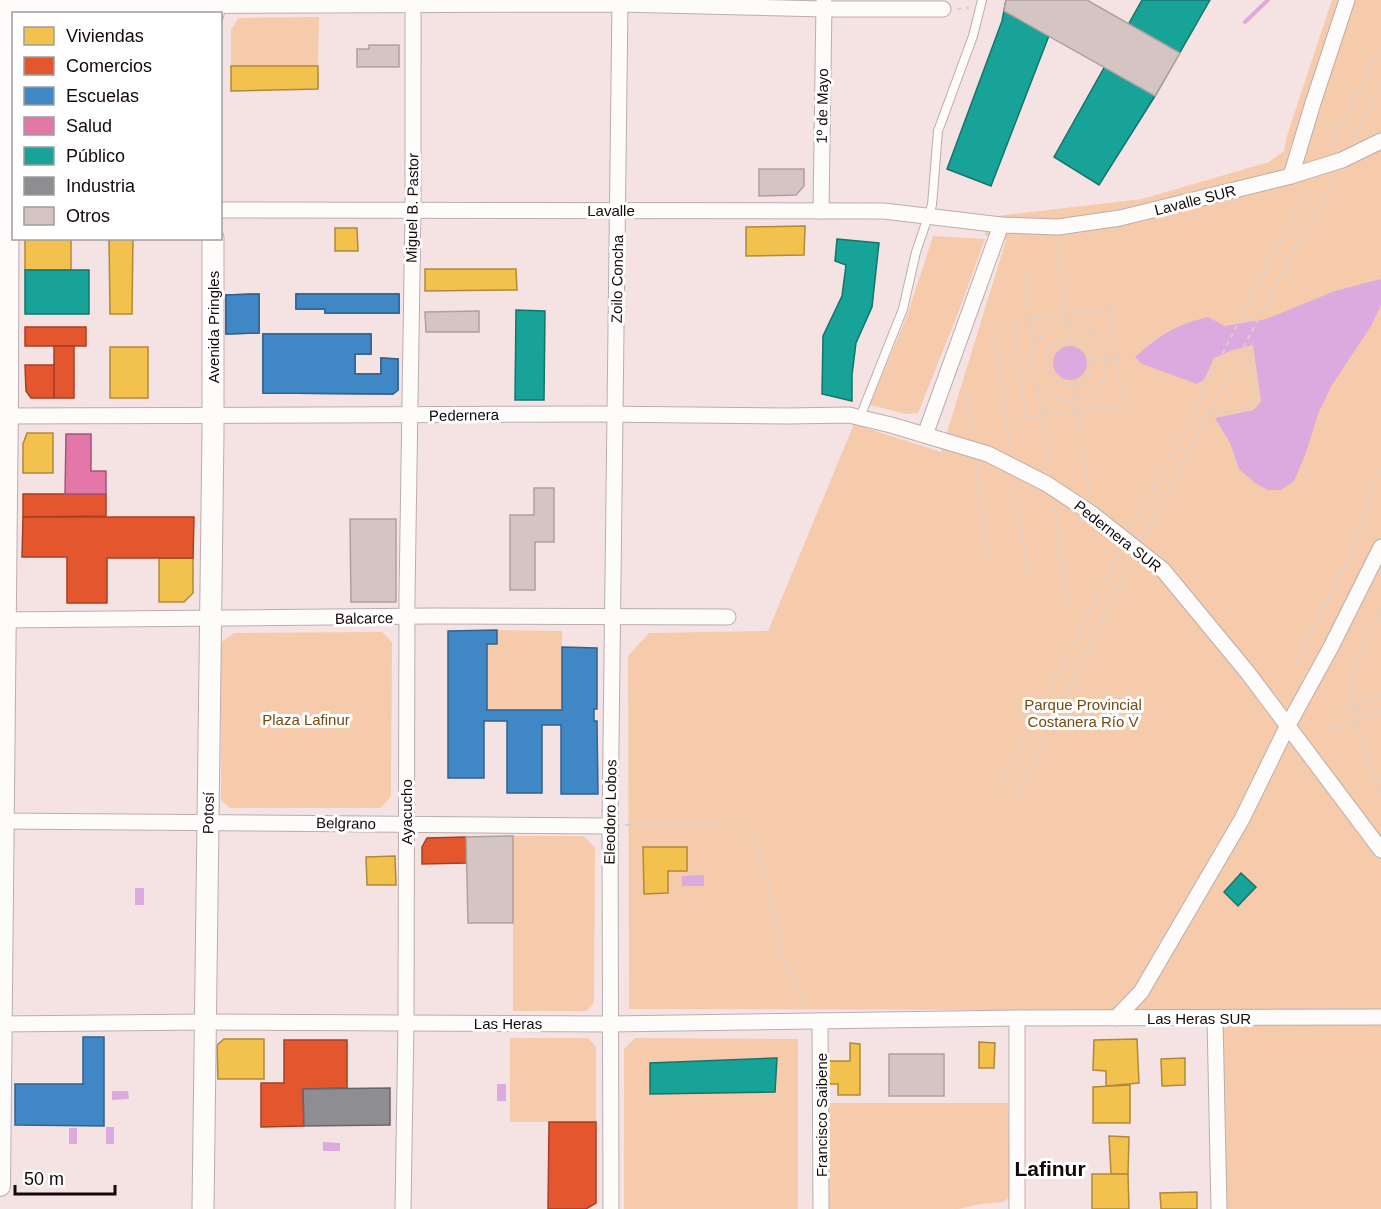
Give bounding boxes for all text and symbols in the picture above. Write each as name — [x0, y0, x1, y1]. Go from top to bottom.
legend — [12, 12, 222, 240]
text: Viviendas — [66, 26, 144, 46]
text: Comercios — [66, 56, 152, 76]
street label: 1º de Mayo — [813, 68, 831, 144]
text: Escuelas — [66, 86, 139, 106]
text: Salud — [66, 116, 112, 136]
text: Público — [66, 146, 125, 166]
street label: Miguel B. Pastor — [403, 153, 421, 263]
text: Industria — [66, 176, 136, 196]
street label: Lavalle SUR — [1152, 182, 1238, 218]
street label: Lavalle — [587, 202, 635, 219]
text: Otros — [66, 206, 110, 226]
street label: Zoilo Concha — [608, 234, 626, 323]
street label: Avenida Pringles — [205, 271, 222, 383]
street label: Pedernera — [429, 406, 500, 424]
street label: Pedernera SUR — [1071, 497, 1165, 575]
street label: Balcarce — [335, 609, 393, 627]
park label: Parque Provincial Costanera Río V — [1024, 696, 1142, 730]
park label: Plaza Lafinur — [262, 711, 350, 728]
street label: Eleodoro Lobos — [601, 759, 619, 865]
street label: Ayacucho — [398, 779, 415, 845]
street label: Potosí — [199, 791, 217, 834]
street label: Belgrano — [316, 814, 376, 832]
street label: Las Heras SUR — [1147, 1010, 1251, 1027]
street label: Las Heras — [474, 1015, 542, 1032]
street label: Francisco Saibene — [813, 1053, 830, 1177]
district label: Lafinur — [1014, 1157, 1086, 1180]
scale bar — [15, 1158, 116, 1196]
text: 50 m — [24, 1169, 64, 1189]

